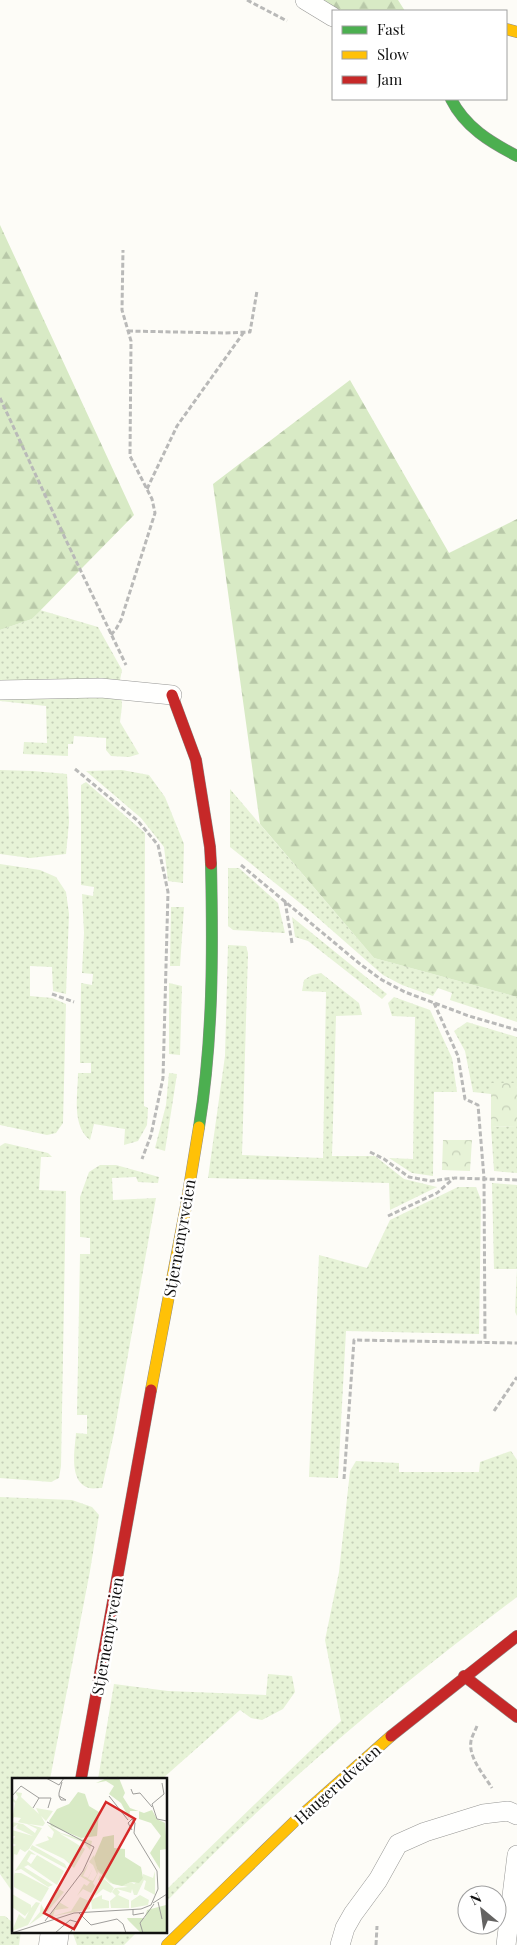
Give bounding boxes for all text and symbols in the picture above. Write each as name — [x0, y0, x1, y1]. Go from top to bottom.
legend — [332, 10, 507, 100]
text: Fast — [377, 19, 406, 39]
text: Slow — [377, 44, 409, 64]
text: Jam — [376, 69, 403, 89]
street label: Stjernemyrveien — [158, 1177, 200, 1299]
street label: Stjernemyrveien — [86, 1575, 128, 1697]
street label: Haugerudveien — [289, 1739, 385, 1828]
inset map — [12, 1778, 168, 1932]
north arrow — [457, 1885, 507, 1935]
text: N — [466, 1887, 484, 1909]

